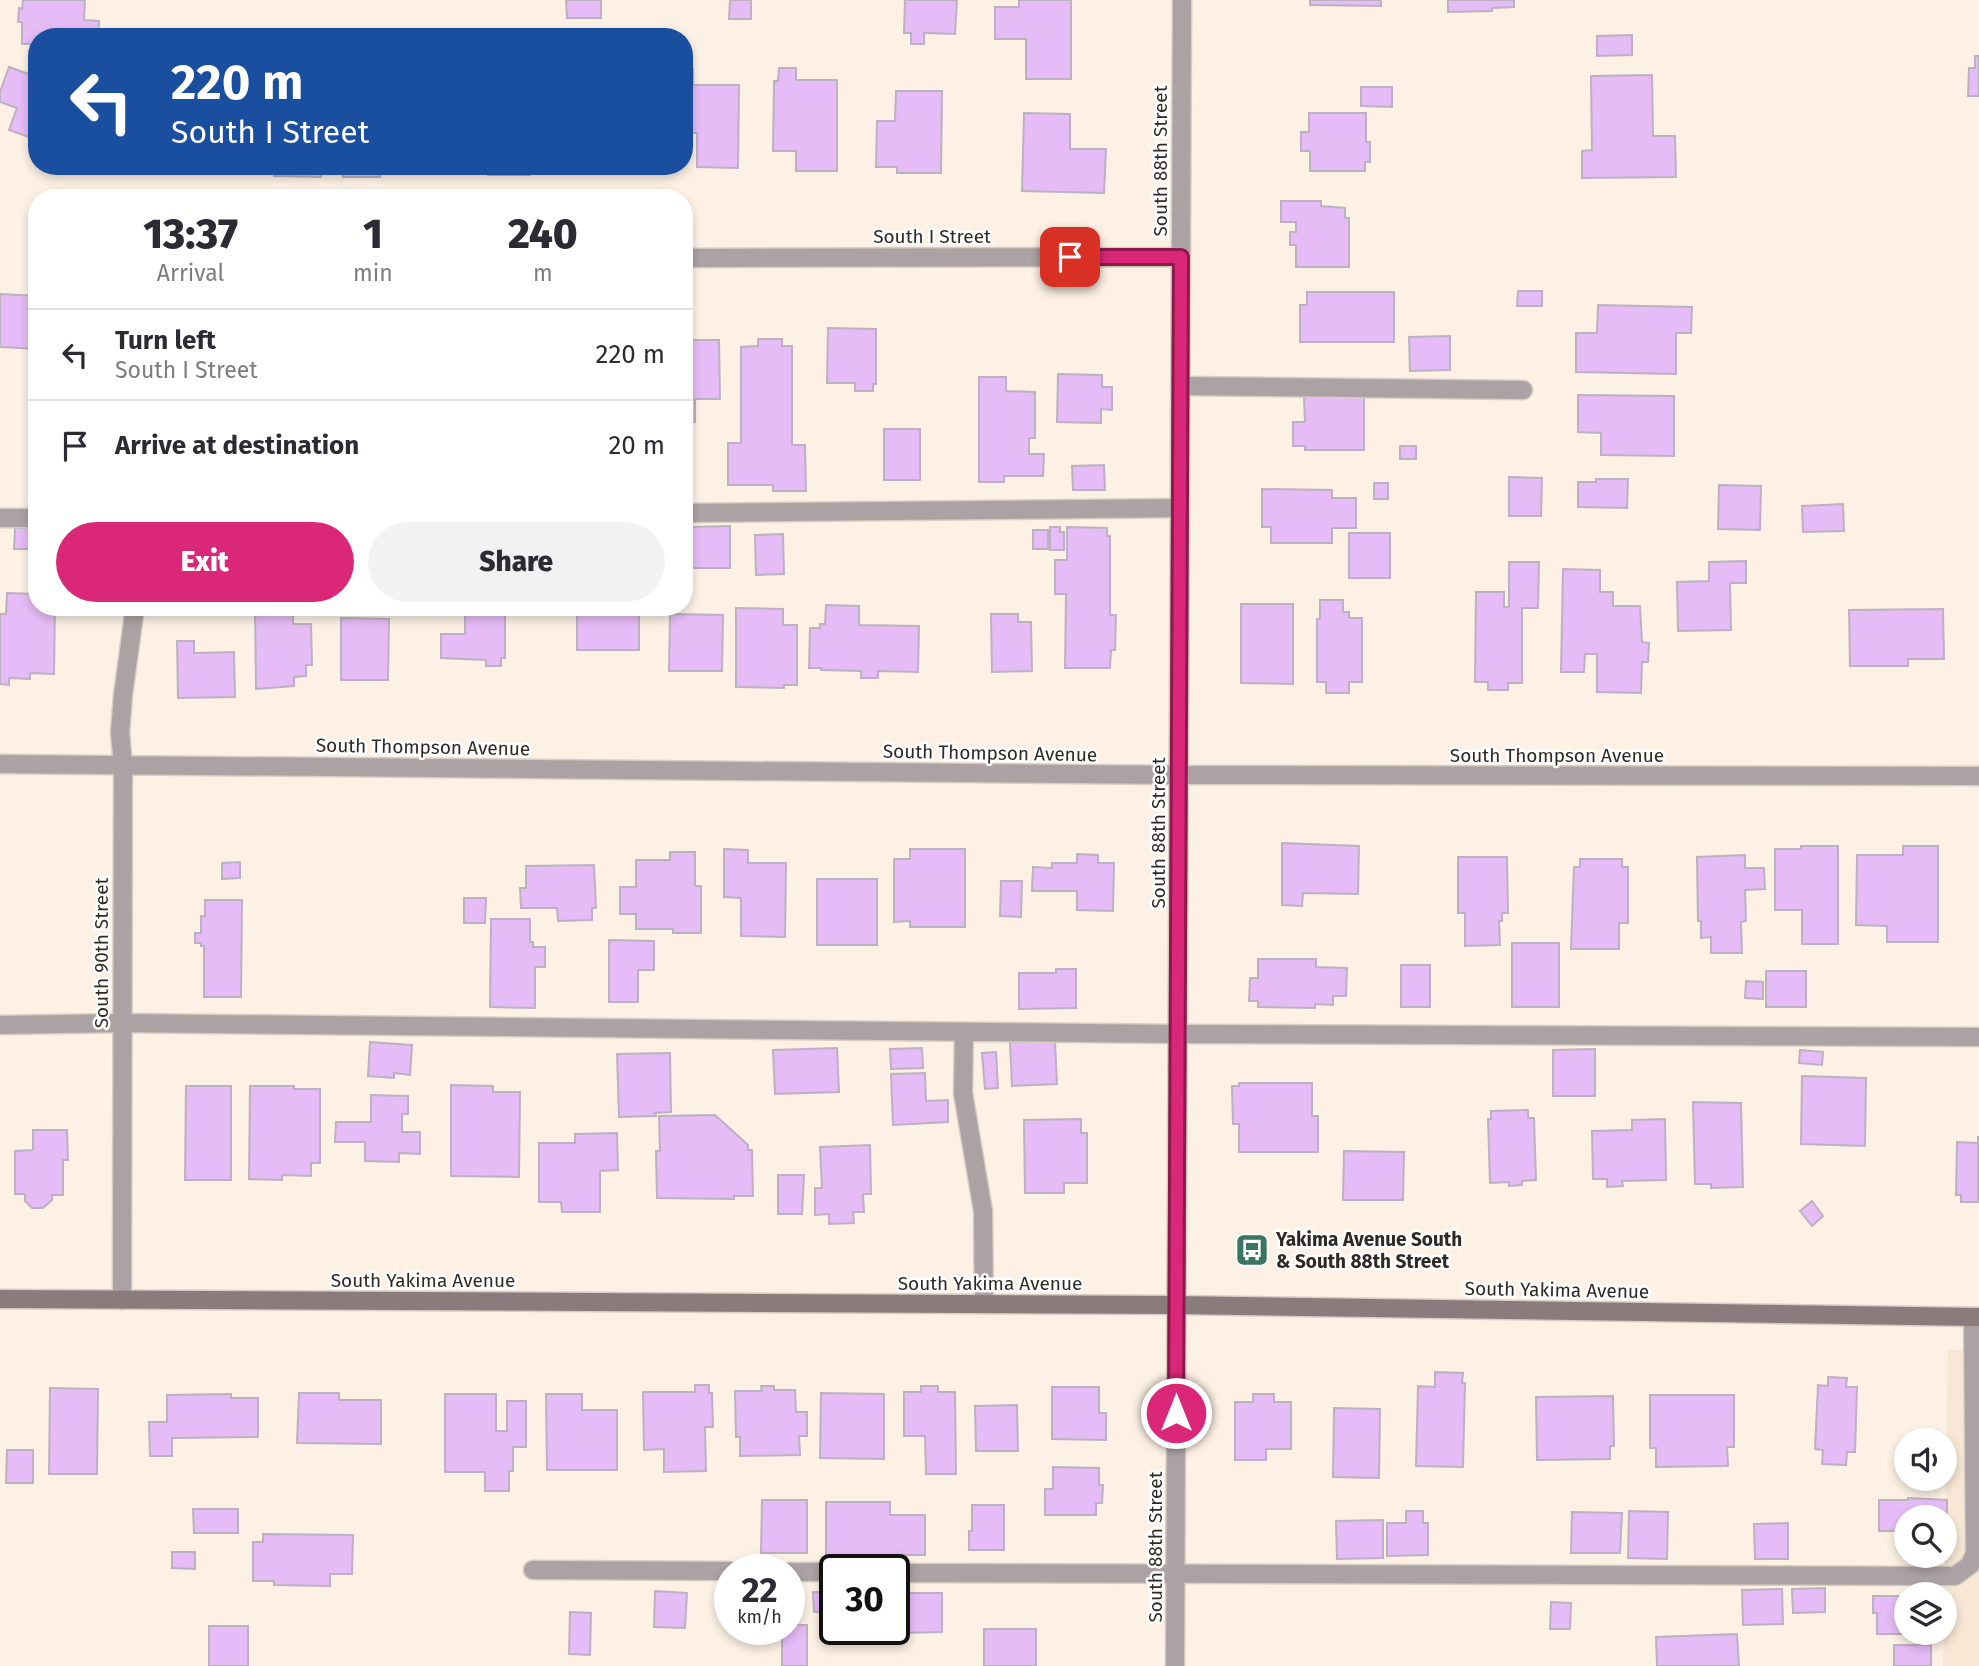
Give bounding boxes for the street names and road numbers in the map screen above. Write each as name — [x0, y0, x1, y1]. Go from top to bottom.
street label: South 88th Street — [1149, 85, 1172, 237]
street label: South I Street — [873, 225, 991, 248]
street label: South Thompson Avenue — [316, 734, 530, 760]
street label: South Thompson Avenue — [883, 740, 1097, 766]
street label: South Thompson Avenue — [1450, 744, 1664, 767]
street label: South 88th Street — [1147, 757, 1170, 909]
street label: South 90th Street — [90, 878, 113, 1028]
street label: South Yakima Avenue — [331, 1269, 515, 1292]
street label: South Yakima Avenue — [898, 1272, 1082, 1295]
street label: South Yakima Avenue — [1465, 1277, 1649, 1303]
street label: South 88th Street — [1144, 1471, 1167, 1623]

